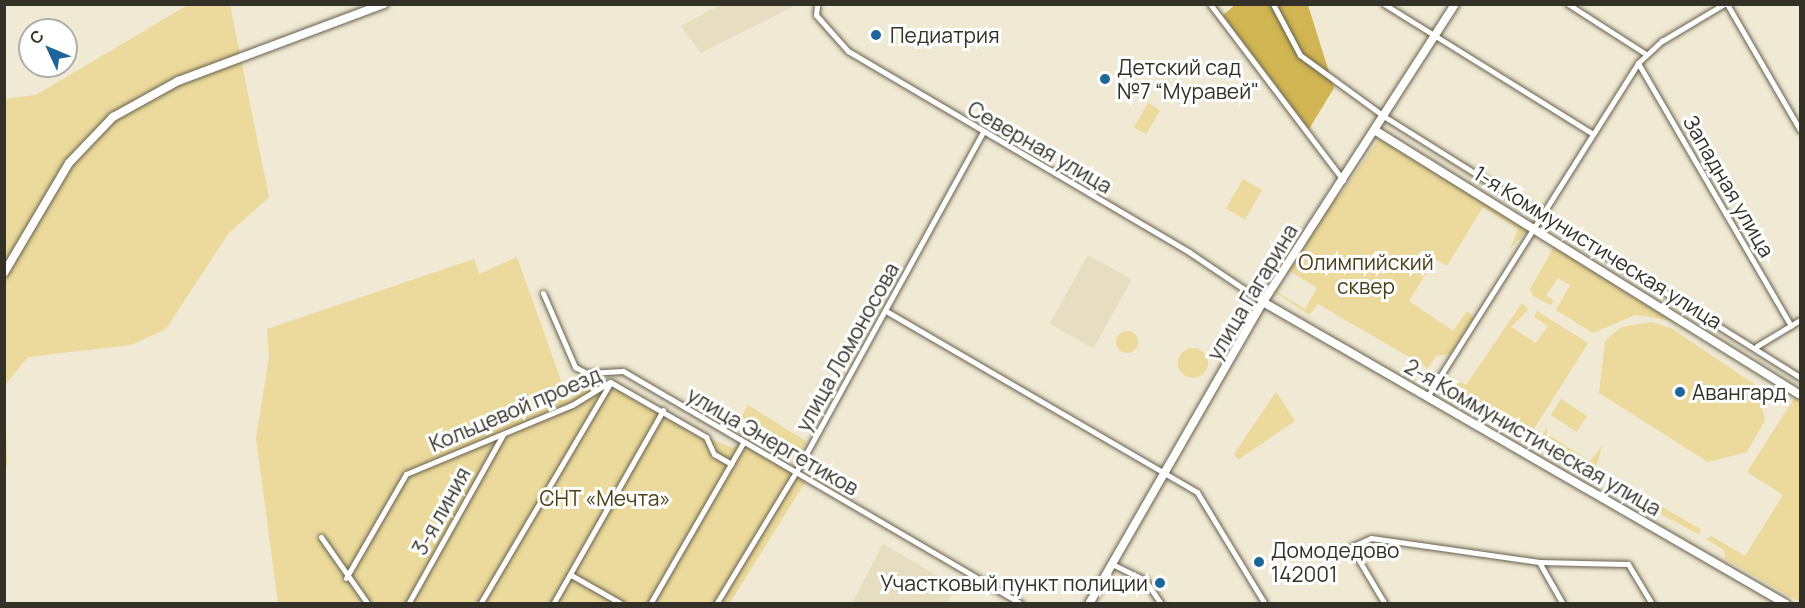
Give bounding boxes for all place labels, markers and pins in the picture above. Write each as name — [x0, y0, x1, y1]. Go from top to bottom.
place label: Педиатрия — [890, 22, 1000, 48]
marker: Педиатрия — [867, 26, 885, 44]
place label: Детский сад №7 “Муравей" — [1117, 54, 1259, 104]
marker: Детский сад №7 “Муравей" — [1098, 72, 1112, 86]
place label: Авангард — [1692, 379, 1787, 405]
marker: Авангард — [1673, 385, 1687, 399]
place label: Домодедово 142001 — [1271, 537, 1399, 587]
marker: Домодедово 142001 — [1252, 555, 1266, 569]
place label: Участковый пункт полиции — [880, 570, 1148, 596]
marker: Участковый пункт полиции — [1153, 576, 1167, 590]

